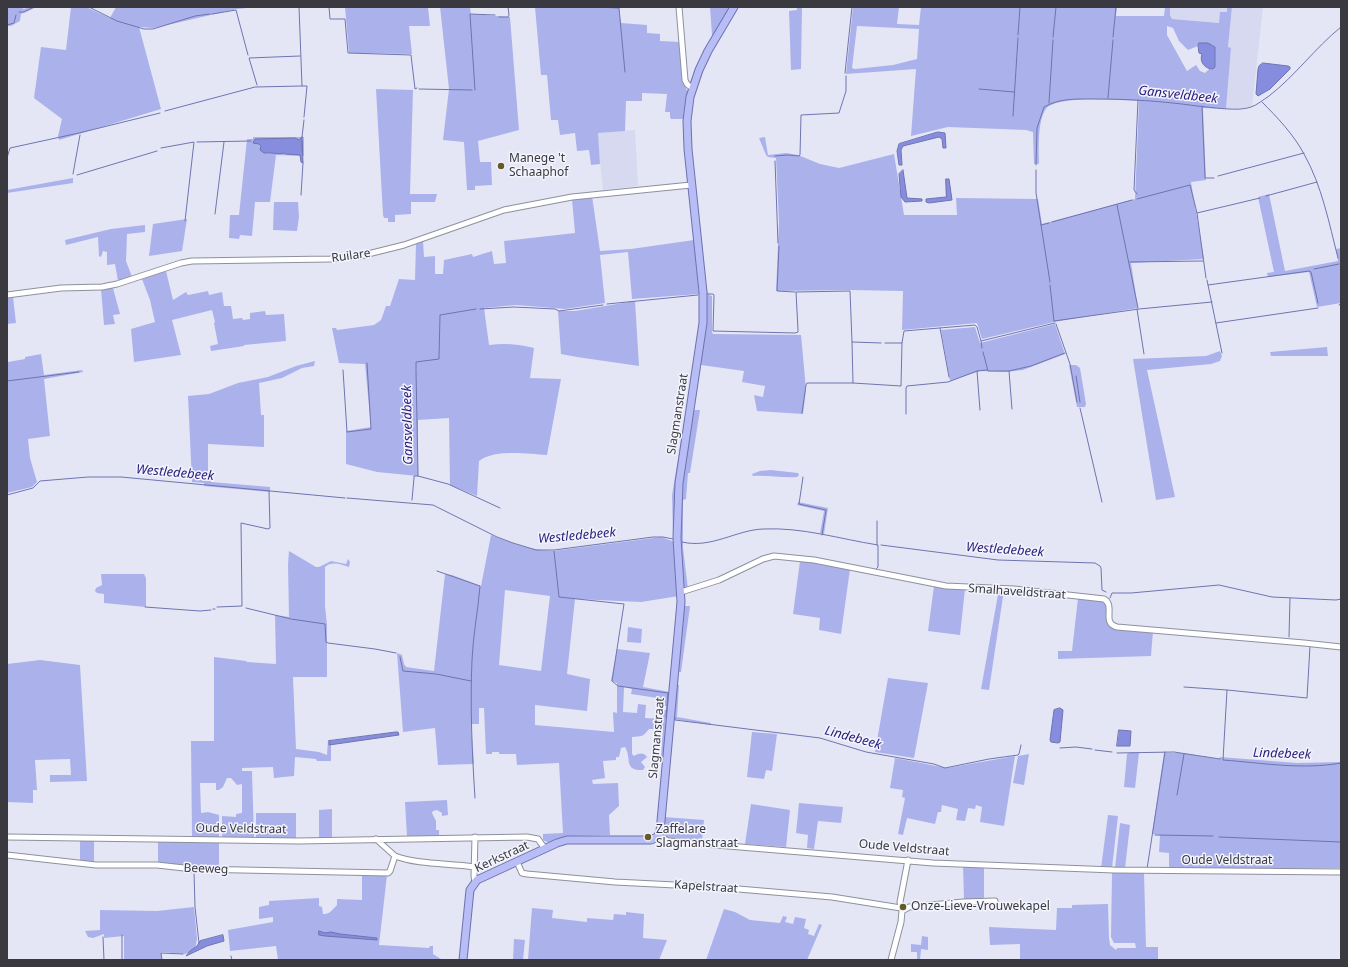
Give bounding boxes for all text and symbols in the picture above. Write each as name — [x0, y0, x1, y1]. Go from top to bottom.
water label: Gansveldbeek — [1138, 83, 1218, 107]
place label: Manege 't Schaaphof — [509, 152, 568, 180]
marker: Manege 't Schaaphof — [496, 161, 506, 171]
street label: Ruilare — [331, 246, 371, 266]
street label: Slagmanstraat — [664, 372, 692, 456]
water label: Gansveldbeek — [400, 385, 416, 465]
water label: Westledebeek — [135, 462, 215, 484]
water label: Westledebeek — [537, 525, 617, 547]
water label: Westledebeek — [966, 539, 1044, 561]
street label: Smalhaveldstraat — [968, 581, 1066, 603]
street label: Slagmanstraat — [646, 697, 668, 779]
water label: Lindebeek — [823, 723, 883, 753]
water label: Lindebeek — [1253, 745, 1311, 763]
street label: Oude Veldstraat — [195, 821, 287, 837]
place label: Zaffelare Slagmanstraat — [656, 823, 738, 851]
marker: Zaffelare Slagmanstraat — [643, 832, 653, 842]
street label: Oude Veldstraat — [858, 837, 950, 859]
street label: Kerkstraat — [473, 838, 531, 876]
street label: Oude Veldstraat — [1182, 854, 1272, 868]
street label: Beeweg — [183, 861, 229, 877]
street label: Kapelstraat — [674, 878, 738, 896]
place label: Onze-Lieve-Vrouwekapel — [911, 900, 1050, 914]
marker: Onze-Lieve-Vrouwekapel — [898, 902, 908, 912]

